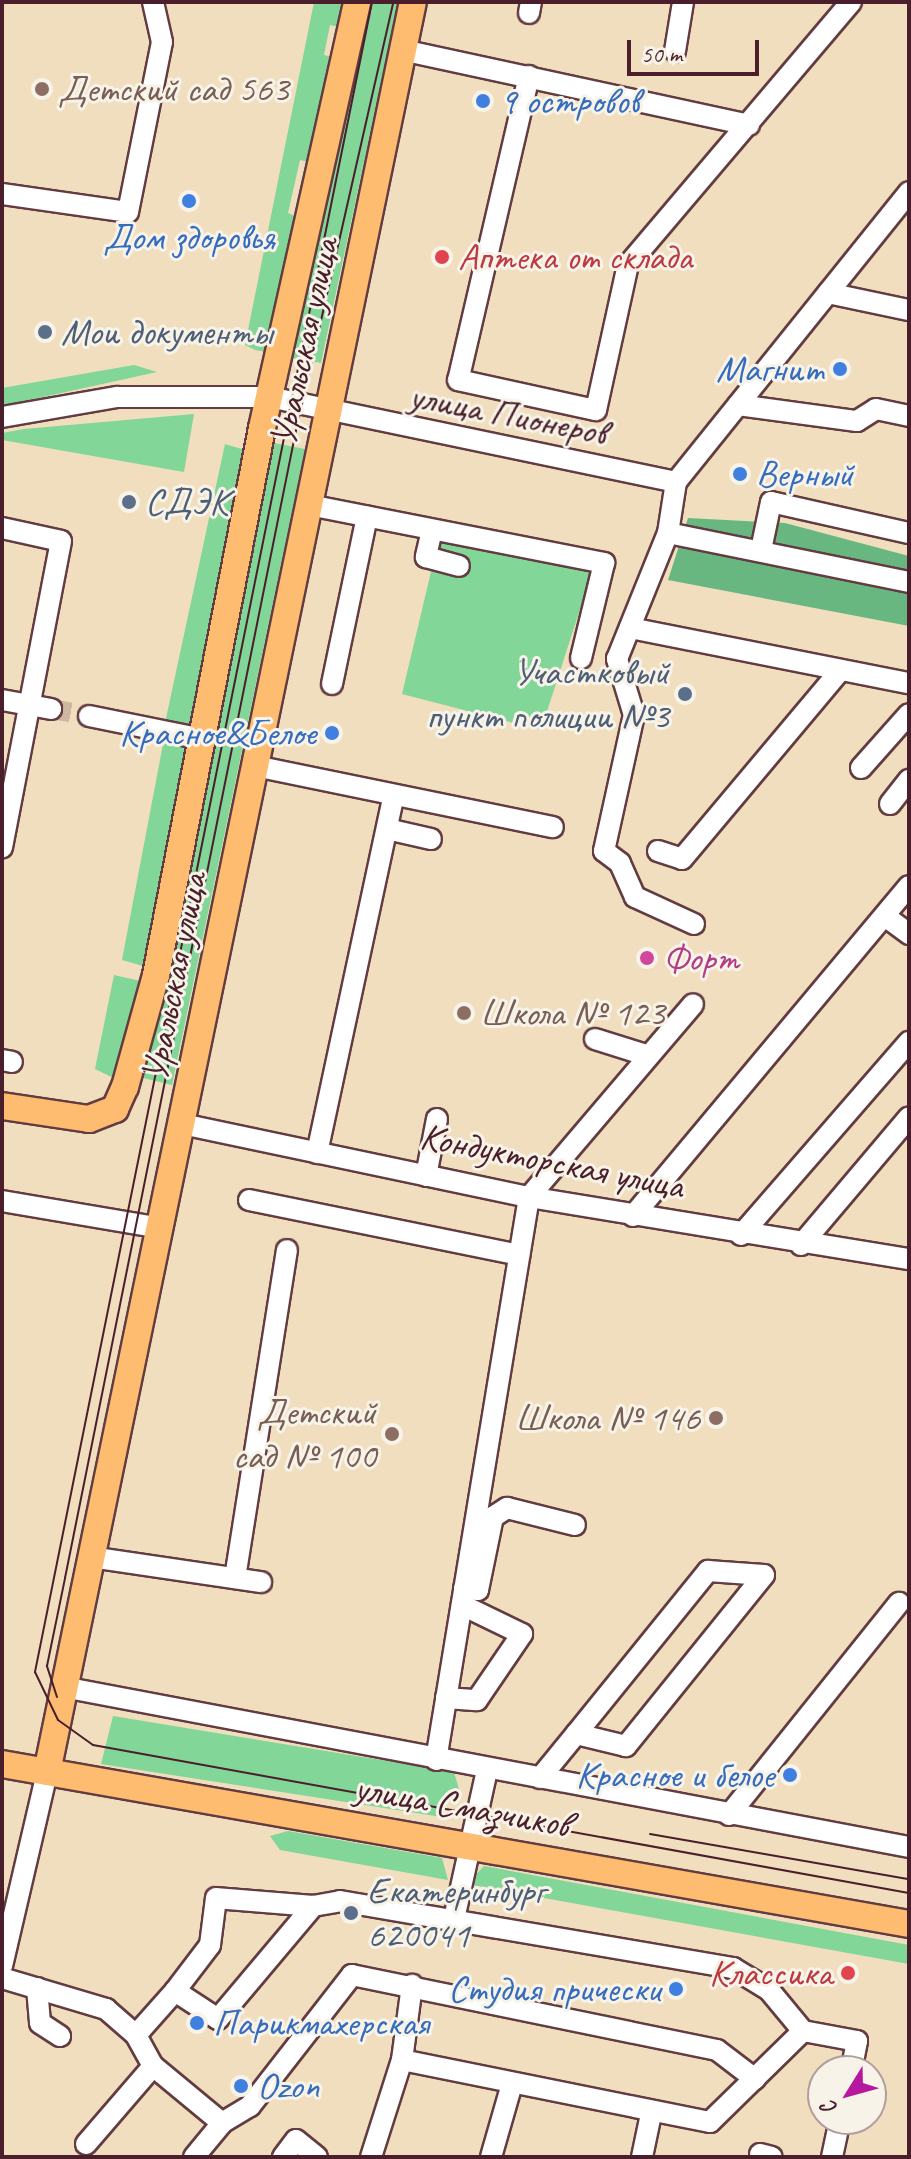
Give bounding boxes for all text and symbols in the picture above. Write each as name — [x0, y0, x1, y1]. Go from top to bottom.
scale bar — [631, 24, 763, 74]
text: 50 m — [641, 39, 682, 69]
place label: Детский сад 563 — [58, 66, 289, 112]
place label: 9 островов — [499, 78, 639, 124]
marker: Детский сад 563 — [33, 80, 51, 98]
marker: 9 островов — [474, 92, 492, 110]
marker: Дом здоровья — [180, 192, 198, 210]
place label: Дом здоровья — [105, 214, 273, 260]
street label: Уральская улица — [260, 234, 348, 450]
place label: Аптека от склада — [458, 234, 692, 280]
marker: Аптека от склада — [433, 248, 451, 266]
place label: Мои документы — [61, 309, 272, 355]
marker: Мои документы — [36, 323, 54, 341]
place label: Магнит — [716, 346, 824, 392]
marker: Магнит — [831, 360, 849, 378]
street label: улица Пионеров — [405, 373, 611, 455]
place label: Верный — [756, 451, 853, 497]
marker: Верный — [731, 465, 749, 483]
place label: СДЭК — [145, 479, 228, 525]
marker: СДЭК — [120, 493, 138, 511]
place label: Участковый пункт полиции №3 — [428, 649, 669, 738]
marker: Участковый пункт полиции №3 — [676, 685, 694, 703]
place label: Красное&Белое — [119, 710, 316, 756]
marker: Красное&Белое — [323, 724, 341, 742]
street label: Уральская улица — [131, 869, 217, 1085]
place label: Форт — [663, 935, 739, 981]
marker: Форт — [638, 949, 656, 967]
place label: Школа № 123 — [480, 990, 665, 1036]
marker: Школа № 123 — [455, 1004, 473, 1022]
street label: Кондукторская улица — [415, 1113, 689, 1209]
place label: Детский сад № 100 — [233, 1389, 376, 1478]
place label: Школа № 146 — [515, 1395, 700, 1441]
marker: Школа № 146 — [707, 1409, 725, 1427]
marker: Детский сад № 100 — [383, 1425, 401, 1443]
place label: Красное и белое — [576, 1752, 774, 1798]
street label: улица Смазчиков — [351, 1765, 573, 1847]
marker: Красное и белое — [781, 1766, 799, 1784]
place label: Екатеринбург 620041 — [367, 1868, 545, 1958]
marker: Екатеринбург 620041 — [342, 1904, 360, 1922]
place label: Классика — [709, 1950, 832, 1996]
marker: Классика — [839, 1964, 857, 1982]
place label: Студия прически — [449, 1966, 660, 2012]
marker: Студия прически — [667, 1980, 685, 1998]
place label: Парикмахерская — [213, 2000, 429, 2046]
marker: Парикмахерская — [188, 2014, 206, 2032]
north arrow — [807, 2055, 887, 2135]
place label: Ozon — [257, 2063, 319, 2109]
marker: Ozon — [232, 2077, 250, 2095]
text: С — [815, 2095, 844, 2121]

